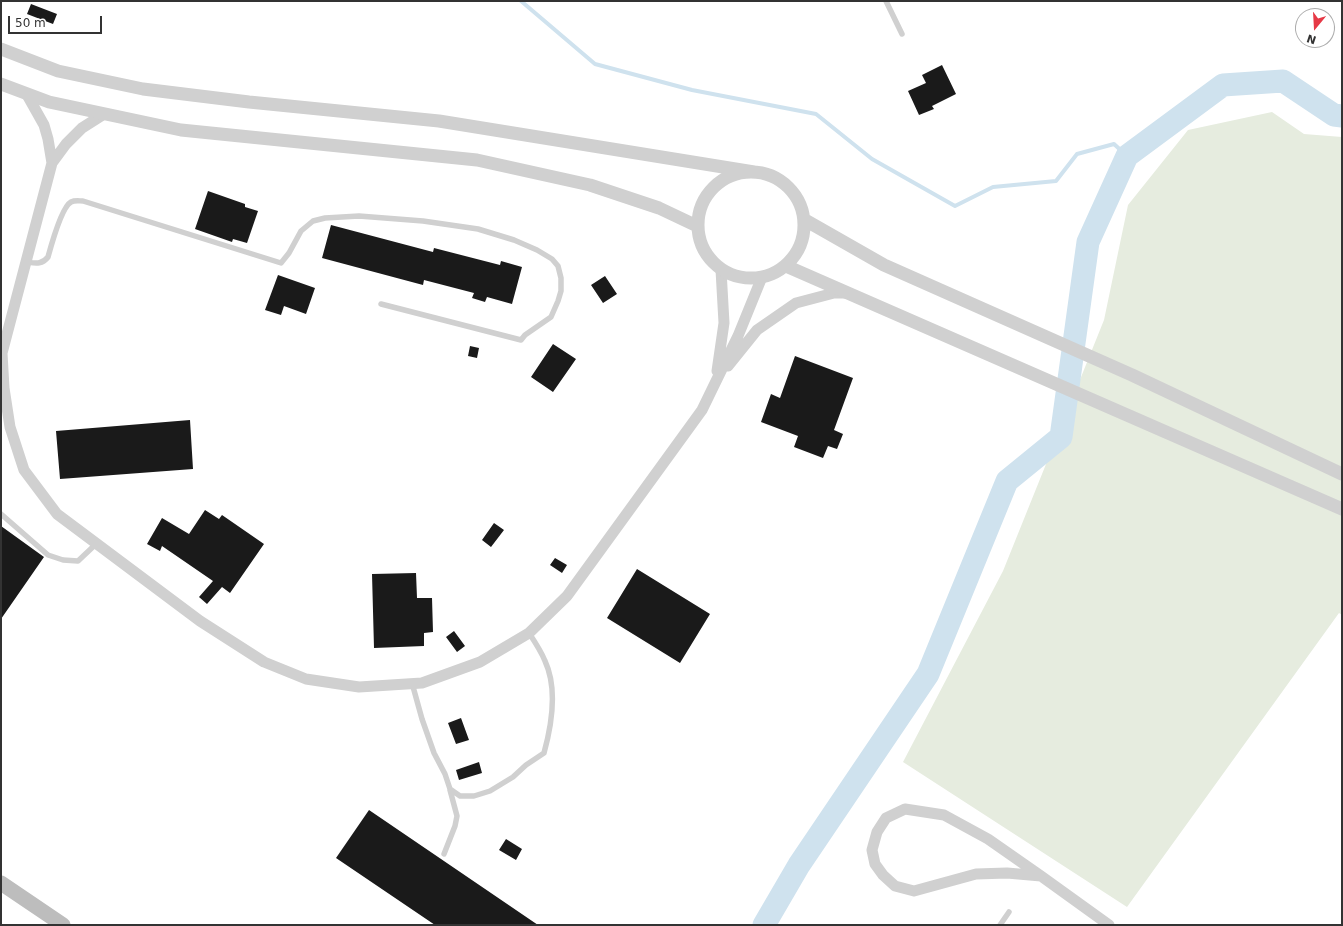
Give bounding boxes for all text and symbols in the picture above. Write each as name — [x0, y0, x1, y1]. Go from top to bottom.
scale bar — [10, 8, 104, 34]
north arrow — [1295, 8, 1335, 48]
text: 50 m — [15, 16, 46, 30]
text: N — [1305, 31, 1318, 47]

